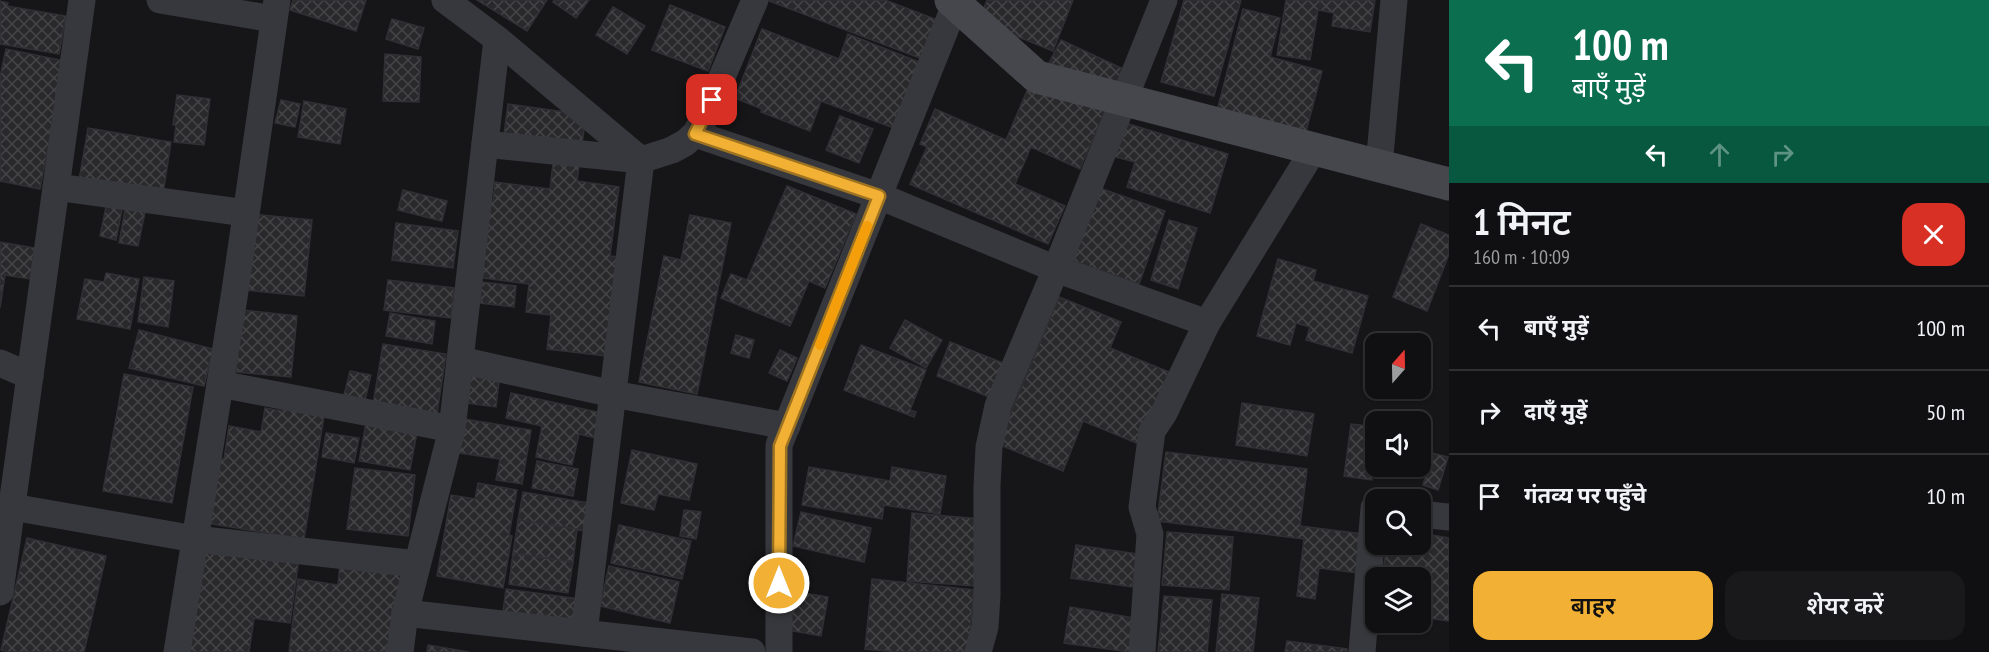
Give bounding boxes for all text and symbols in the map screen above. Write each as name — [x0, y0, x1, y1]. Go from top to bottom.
text: 100 m — [1572, 17, 1669, 72]
icon: left — [1473, 24, 1551, 102]
text: बाएँ मुड़ें — [1572, 70, 1646, 104]
pin — [686, 74, 737, 125]
icon: arrive — [695, 83, 728, 116]
icon: left — [1640, 138, 1673, 171]
icon: ahead — [1703, 138, 1736, 171]
icon: right — [1766, 138, 1799, 171]
text: 1 मिनट — [1473, 198, 1571, 245]
button: close — [1902, 203, 1965, 266]
text: 160 m · 10:09 — [1473, 244, 1570, 270]
icon: left — [1473, 312, 1506, 345]
text: बाएँ मुड़ें — [1524, 313, 1589, 341]
text: 100 m — [1916, 314, 1965, 342]
north arrow — [1365, 333, 1431, 399]
map controls — [1365, 333, 1431, 633]
icon: right — [1473, 396, 1506, 429]
text: दाएँ मुड़ें — [1524, 397, 1588, 425]
text: 50 m — [1926, 398, 1965, 426]
button: sound — [1365, 411, 1431, 477]
icon: arrive — [1473, 480, 1506, 513]
text: गंतव्य पर पहुँचे — [1524, 481, 1646, 509]
text: 10 m — [1926, 482, 1965, 510]
button: search — [1365, 489, 1431, 555]
position arrow — [747, 551, 811, 615]
button: layers — [1365, 567, 1431, 633]
button: बाहर — [1473, 571, 1713, 640]
button: शेयर करें — [1725, 571, 1965, 640]

